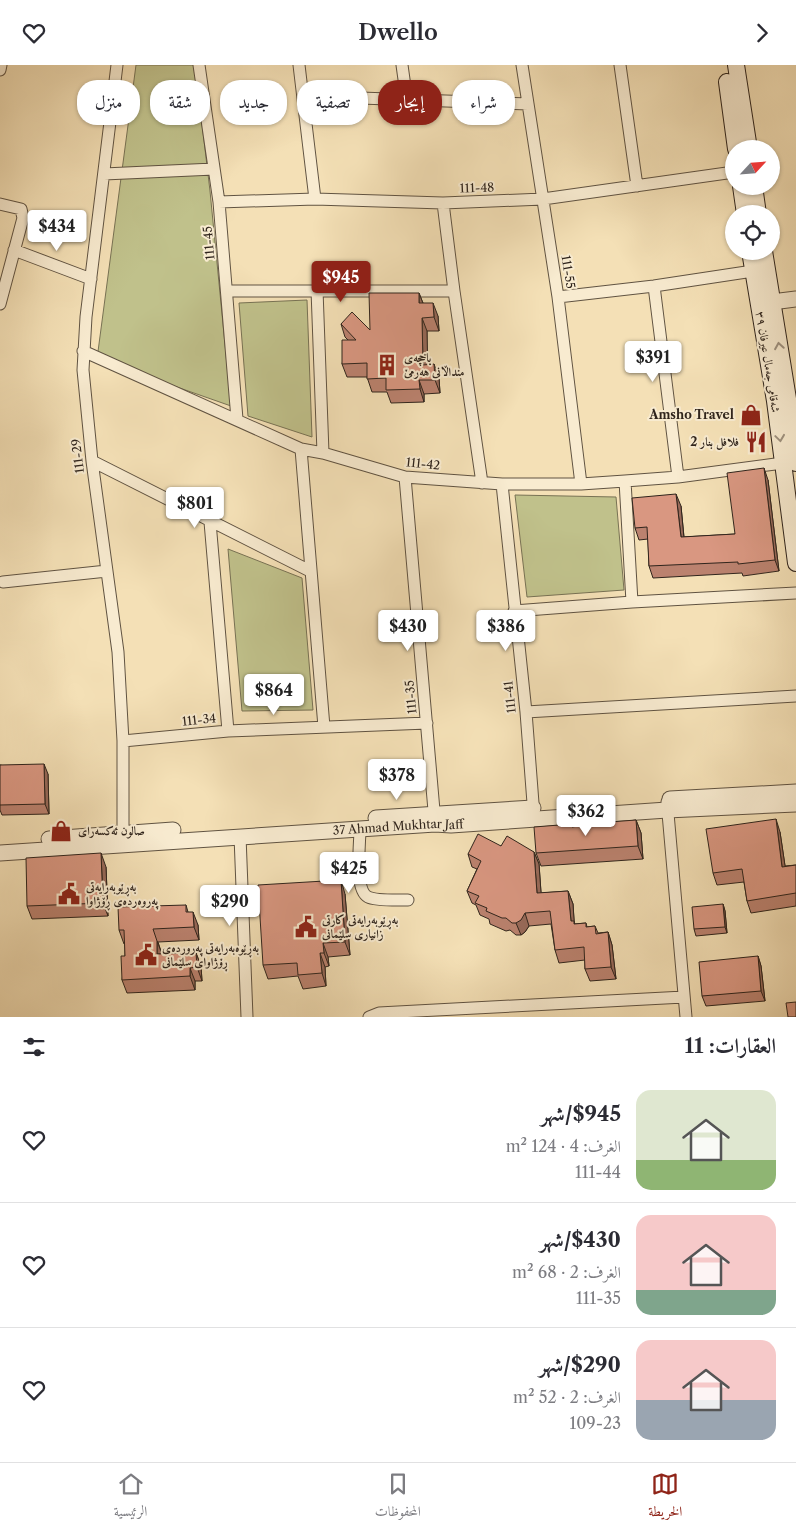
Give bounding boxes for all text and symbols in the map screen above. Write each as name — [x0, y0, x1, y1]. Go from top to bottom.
icon: heart — [20, 19, 48, 47]
text: Dwello — [358, 19, 438, 46]
icon: forward — [748, 19, 776, 47]
chip: منزل — [77, 80, 140, 125]
chip: شقة — [150, 80, 210, 125]
chip: جديد — [220, 80, 287, 125]
chip: تصفية — [297, 80, 368, 125]
chip: إيجار — [378, 80, 442, 125]
chip: شراء — [452, 80, 515, 125]
north arrow — [725, 140, 780, 195]
map controls — [725, 140, 780, 260]
street label: 111-48 — [459, 179, 495, 196]
button: locate — [725, 205, 780, 260]
pin: $434 — [27, 209, 87, 252]
text: $434 — [39, 216, 75, 236]
street label: 111-45 — [200, 225, 217, 261]
street label: 111-55 — [558, 254, 579, 290]
pin: $945 — [311, 261, 371, 303]
text: $945 — [323, 267, 359, 287]
street label: شەقامی جەمال عیرفان ٣٩ — [753, 310, 784, 414]
pin: $391 — [623, 341, 683, 383]
one-way arrow — [774, 342, 784, 350]
text: $391 — [636, 347, 670, 367]
place label: باخچەی منداڵانی هەرمێ — [403, 350, 465, 379]
building icon: باخچەی منداڵانی هەرمێ — [374, 352, 400, 378]
shop icon: Amsho Travel — [738, 402, 764, 428]
place label: Amsho Travel — [648, 407, 734, 422]
restaurant icon: فلافل بنار 2 — [743, 429, 769, 455]
one-way arrow — [774, 433, 784, 442]
place label: فلافل بنار 2 — [690, 434, 739, 450]
street label: 111-29 — [68, 438, 87, 474]
street label: 111-42 — [405, 454, 441, 473]
pin: $801 — [165, 487, 225, 529]
text: $801 — [177, 493, 213, 513]
pin: $430 — [378, 609, 438, 652]
pin: $386 — [476, 609, 536, 652]
text: $430 — [389, 616, 427, 636]
text: $386 — [487, 616, 525, 636]
pin: $864 — [244, 673, 304, 716]
text: $864 — [255, 680, 293, 700]
street label: 111-35 — [402, 680, 419, 715]
street label: 111-41 — [500, 680, 519, 714]
street label: 111-34 — [181, 710, 217, 729]
pin: $378 — [367, 759, 427, 801]
text: $378 — [379, 765, 415, 785]
pin: $362 — [556, 795, 616, 837]
text: $362 — [568, 801, 605, 821]
street label: 37 Ahmad Mukhtar Jaff — [332, 816, 466, 838]
shop icon: صالون ئەکسەرای — [48, 818, 74, 844]
place label: صالون ئەکسەرای — [78, 823, 145, 839]
pin: $425 — [319, 851, 379, 894]
text: $425 — [331, 858, 367, 878]
place label: بەڕێوبەرایەتی پەروەردەی ڕۆژاوا — [85, 879, 159, 911]
public building icon: بەڕێوبەرایەتی پەروەردەی ڕۆژاوا — [56, 881, 82, 907]
pin: $290 — [200, 885, 260, 927]
text: $290 — [211, 891, 249, 911]
place label: بەڕێوبەرایەتی کارتی زانیاری سلێمانی — [321, 912, 398, 941]
public building icon: بەڕێوبەرایەتی کارتی زانیاری سلێمانی — [293, 914, 319, 940]
place label: بەڕێوەبەرایەتی پەروردەی ڕۆژاوای سلێمانی — [161, 940, 259, 972]
public building icon: بەڕێوەبەرایەتی پەروردەی ڕۆژاوای سلێمانی — [133, 942, 159, 968]
icon: filters — [20, 1033, 48, 1061]
text: العقارات: 11 — [685, 1033, 776, 1058]
text: $945/شهر — [541, 1101, 621, 1126]
icon: home — [676, 1110, 736, 1170]
icon: heart — [20, 1126, 48, 1154]
text: الغرف: 4 · 124 m² — [506, 1136, 621, 1156]
text: 111-44 — [575, 1162, 621, 1182]
text: $430/شهر — [540, 1227, 621, 1252]
icon: home — [676, 1235, 736, 1295]
icon: heart — [20, 1251, 48, 1279]
text: الغرف: 2 · 68 m² — [512, 1262, 621, 1282]
text: 111-35 — [576, 1288, 621, 1308]
text: $290/شهر — [539, 1352, 621, 1377]
icon: home — [676, 1360, 736, 1420]
icon: heart — [20, 1376, 48, 1404]
text: الغرف: 2 · 52 m² — [513, 1387, 621, 1407]
text: 109-23 — [569, 1413, 621, 1433]
tab: الرئيسية — [114, 1470, 147, 1525]
tab: المحفوظات — [375, 1470, 421, 1525]
tab: الخريطة — [648, 1470, 682, 1525]

